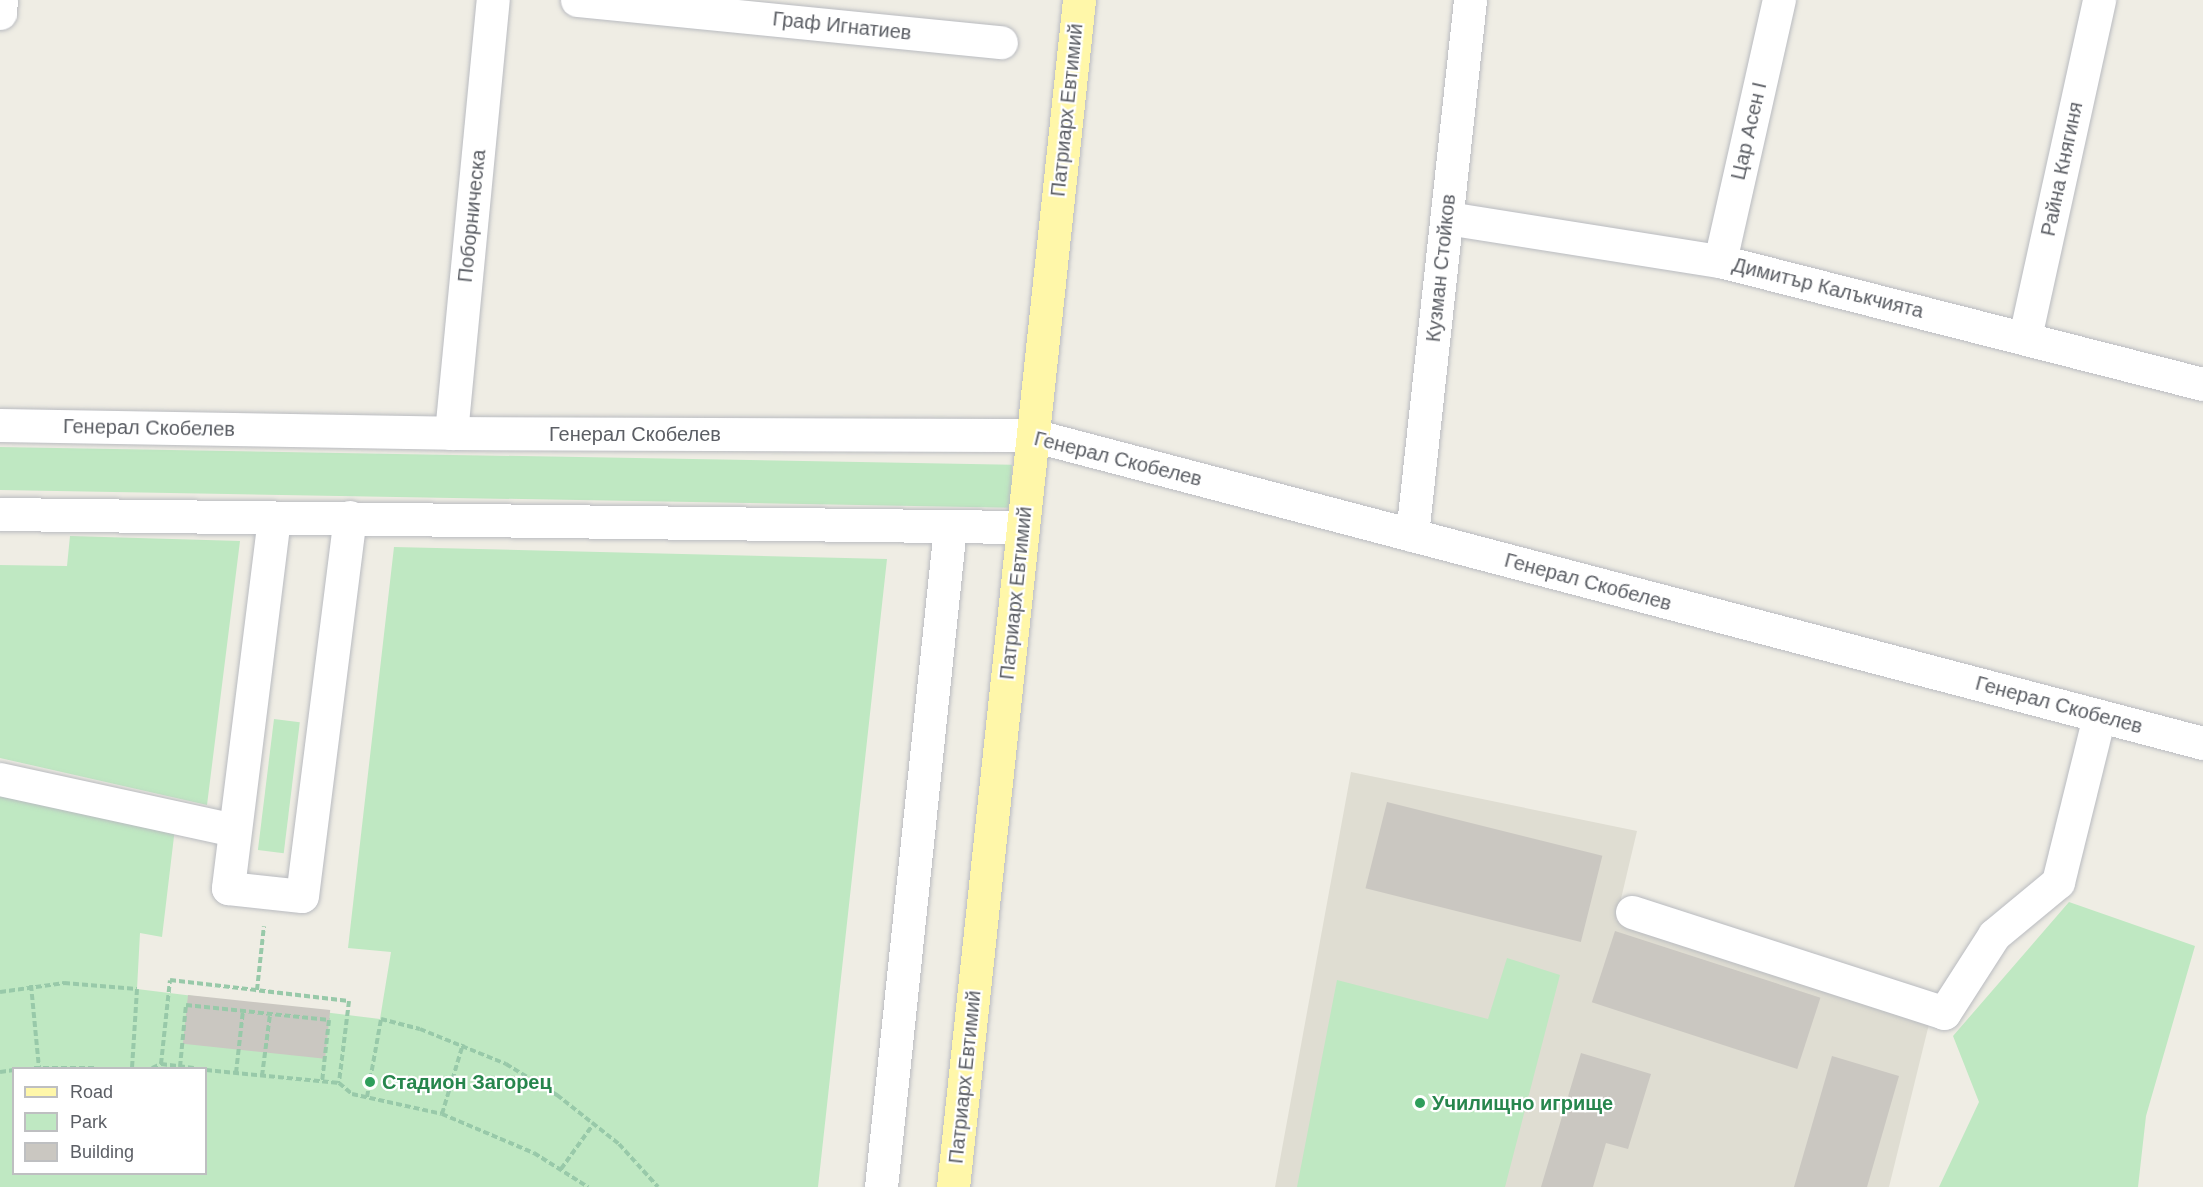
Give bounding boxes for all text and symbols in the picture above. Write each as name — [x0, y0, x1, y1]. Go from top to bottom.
street label: Граф Игнатиев — [771, 7, 913, 45]
street label: Патриарх Евтимий — [1046, 22, 1088, 198]
street label: Цар Асен I — [1726, 80, 1772, 182]
street label: Райна Княгиня — [2036, 100, 2088, 238]
street label: Поборническа — [453, 148, 491, 284]
street label: Кузман Стойков — [1421, 193, 1461, 343]
street label: Димитър Калъкчията — [1730, 253, 1926, 323]
street label: Генерал Скобелев — [63, 415, 235, 441]
street label: Генерал Скобелев — [549, 422, 721, 446]
street label: Генерал Скобелев — [1032, 427, 1204, 491]
street label: Патриарх Евтимий — [995, 505, 1037, 681]
street label: Генерал Скобелев — [1502, 548, 1674, 616]
street label: Генерал Скобелев — [1973, 671, 2145, 739]
street label: Патриарх Евтимий — [944, 989, 986, 1165]
legend — [12, 1067, 207, 1175]
place label: Стадион Загорец — [382, 1070, 552, 1094]
marker: Стадион Загорец — [363, 1075, 377, 1089]
text: Road — [70, 1082, 113, 1102]
place label: Училищно игрище — [1432, 1091, 1613, 1115]
marker: Училищно игрище — [1413, 1096, 1427, 1110]
text: Park — [70, 1112, 107, 1132]
text: Building — [70, 1142, 134, 1162]

